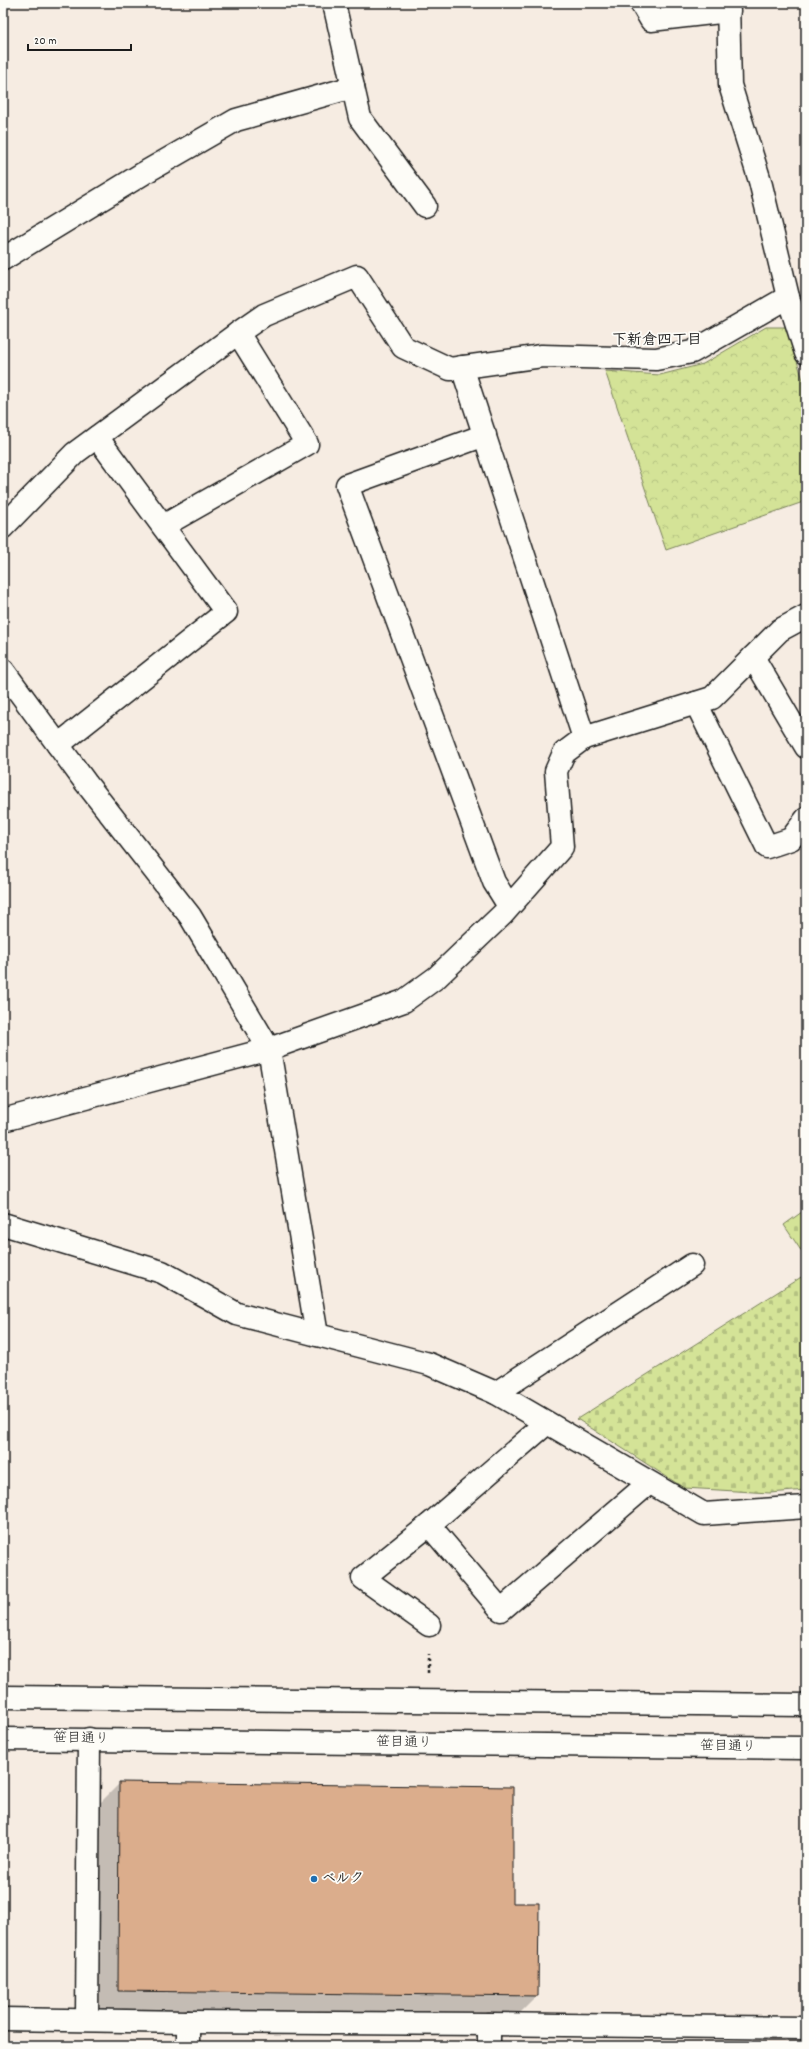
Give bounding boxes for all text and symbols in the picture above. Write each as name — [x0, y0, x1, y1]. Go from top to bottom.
scale bar — [28, 26, 131, 52]
text: 20 m — [34, 33, 57, 50]
district label: 下新倉四丁目 — [612, 330, 702, 352]
street label: 笹目通り — [53, 1729, 109, 1749]
street label: 笹目通り — [376, 1733, 432, 1753]
street label: 笹目通り — [700, 1737, 756, 1757]
place label: ベルク — [322, 1869, 364, 1889]
marker: ベルク — [309, 1874, 319, 1884]

